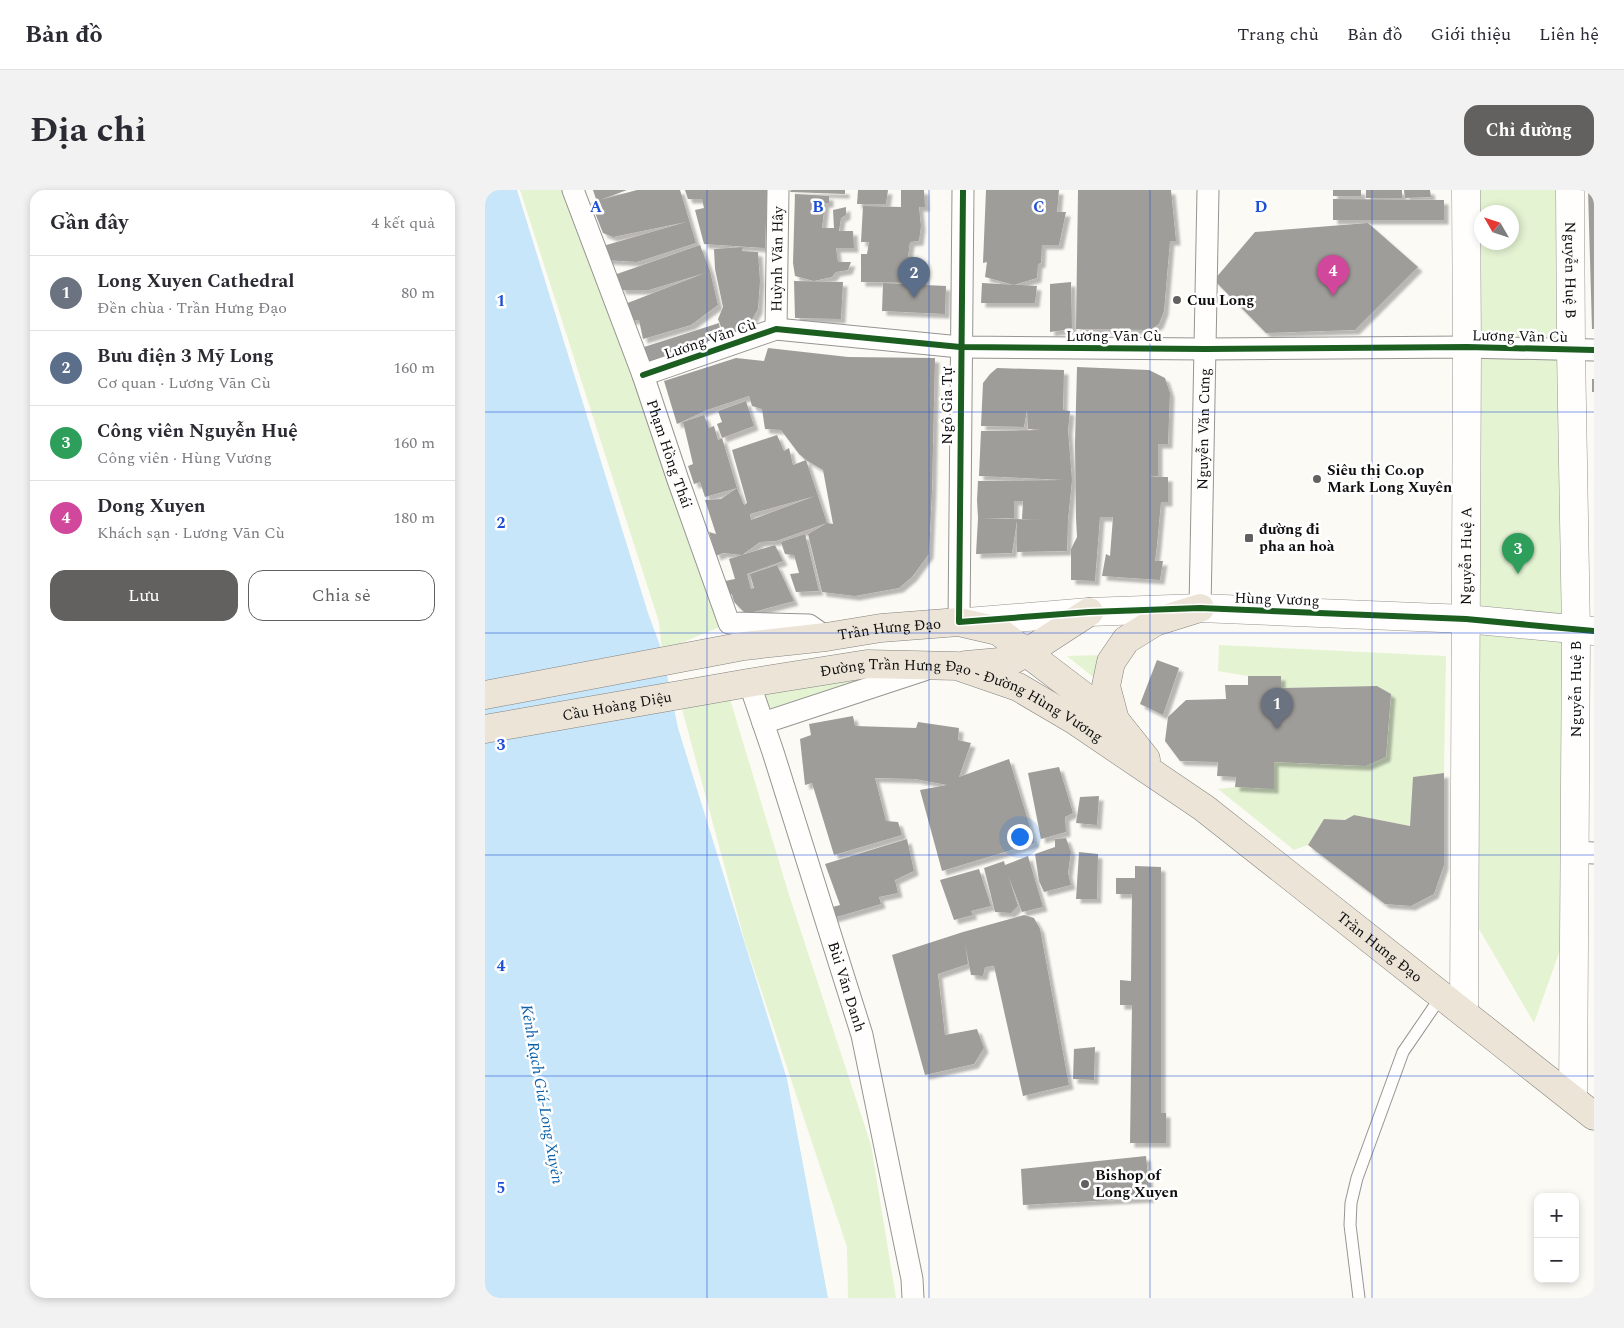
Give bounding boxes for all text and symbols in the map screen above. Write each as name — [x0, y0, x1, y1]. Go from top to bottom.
text: Bản đồ — [25, 17, 103, 53]
text: Trang chủ — [1237, 21, 1319, 48]
text: Bản đồ — [1347, 21, 1403, 48]
text: Giới thiệu — [1431, 21, 1511, 48]
text: Liên hệ — [1539, 21, 1599, 48]
text: Địa chỉ — [30, 104, 146, 157]
button: Chỉ đường — [1464, 105, 1594, 156]
text: A — [590, 195, 603, 219]
text: B — [812, 195, 824, 219]
text: C — [1033, 195, 1045, 219]
text: D — [1255, 195, 1268, 219]
street label: Huỳnh Văn Hây — [765, 205, 790, 312]
north arrow — [1474, 205, 1519, 250]
text: Gần đây — [50, 207, 128, 239]
text: 4 kết quả — [371, 211, 435, 235]
street label: Nguyễn Huệ B — [1558, 221, 1582, 319]
pin: 4 — [1317, 255, 1349, 296]
pin: 2 — [898, 257, 930, 298]
text: Long Xuyen Cathedral — [97, 267, 295, 296]
text: 1 — [62, 281, 70, 305]
text: 80 m — [401, 281, 435, 305]
text: 1 — [497, 289, 505, 313]
place label: Cuu Long — [1187, 289, 1254, 312]
marker: Cuu Long — [1171, 294, 1183, 306]
text: Đền chùa · Trần Hưng Đạo — [97, 296, 287, 320]
street label: Lương Vãn Cù — [661, 313, 759, 366]
street label: Lương Vãn Cù — [1472, 324, 1568, 349]
street label: Lương Vãn Cù — [1066, 325, 1162, 348]
text: Bưu điện 3 Mỹ Long — [97, 342, 274, 371]
text: 2 — [62, 356, 70, 380]
text: 160 m — [393, 356, 435, 380]
street label: Ngô Gia Tự — [936, 367, 959, 445]
street label: Nguyễn Văn Cưng — [1191, 368, 1217, 490]
text: Cơ quan · Lương Vãn Cù — [97, 371, 271, 395]
street label: Phạm Hồng Thái — [640, 396, 698, 512]
text: Công viên Nguyễn Huệ — [97, 417, 298, 446]
text: 3 — [62, 431, 70, 455]
text: 160 m — [393, 431, 435, 455]
text: Công viên · Hùng Vương — [97, 446, 272, 470]
place label: Siêu thị Co.op Mark Long Xuyên — [1327, 459, 1452, 499]
marker: Siêu thị Co.op Mark Long Xuyên — [1311, 473, 1323, 485]
text: Dong Xuyen — [97, 492, 206, 521]
text: 4 — [62, 506, 70, 530]
text: 180 m — [393, 506, 435, 530]
street label: Nguyễn Huệ A — [1455, 507, 1478, 605]
text: 2 — [497, 511, 506, 535]
place label: đường đi pha an hoà — [1259, 518, 1335, 558]
text: Khách sạn · Lương Vãn Cù — [97, 521, 285, 545]
marker: đường đi pha an hoà — [1243, 532, 1255, 544]
pin: 3 — [1502, 533, 1534, 574]
button: Lưu — [50, 570, 238, 621]
button: Chia sẻ — [248, 570, 435, 621]
street label: Hùng Vương — [1234, 587, 1320, 612]
street label: Trần Hưng Đạo — [836, 612, 942, 647]
street label: Nguyễn Huệ B — [1565, 640, 1588, 737]
street label: Đường Trần Hưng Đạo - Đường Hùng Vương — [818, 653, 1108, 748]
street label: Cầu Hoàng Diệu — [561, 686, 674, 727]
pin: 1 — [1261, 688, 1293, 729]
text: 3 — [497, 733, 506, 757]
your location — [1007, 824, 1033, 850]
street label: Trần Hưng Đạo — [1332, 906, 1427, 988]
street label: Bùi Văn Danh — [821, 939, 871, 1035]
text: 4 — [497, 954, 506, 978]
water label: Kênh Rạch Giá-Long Xuyên — [514, 1003, 570, 1186]
place label: Bishop of Long Xuyen — [1095, 1164, 1178, 1204]
text: 5 — [497, 1176, 505, 1200]
marker: Bishop of Long Xuyen — [1079, 1178, 1091, 1190]
map controls — [1534, 1193, 1579, 1283]
button: + — [1534, 1193, 1579, 1238]
button: − — [1534, 1238, 1579, 1283]

